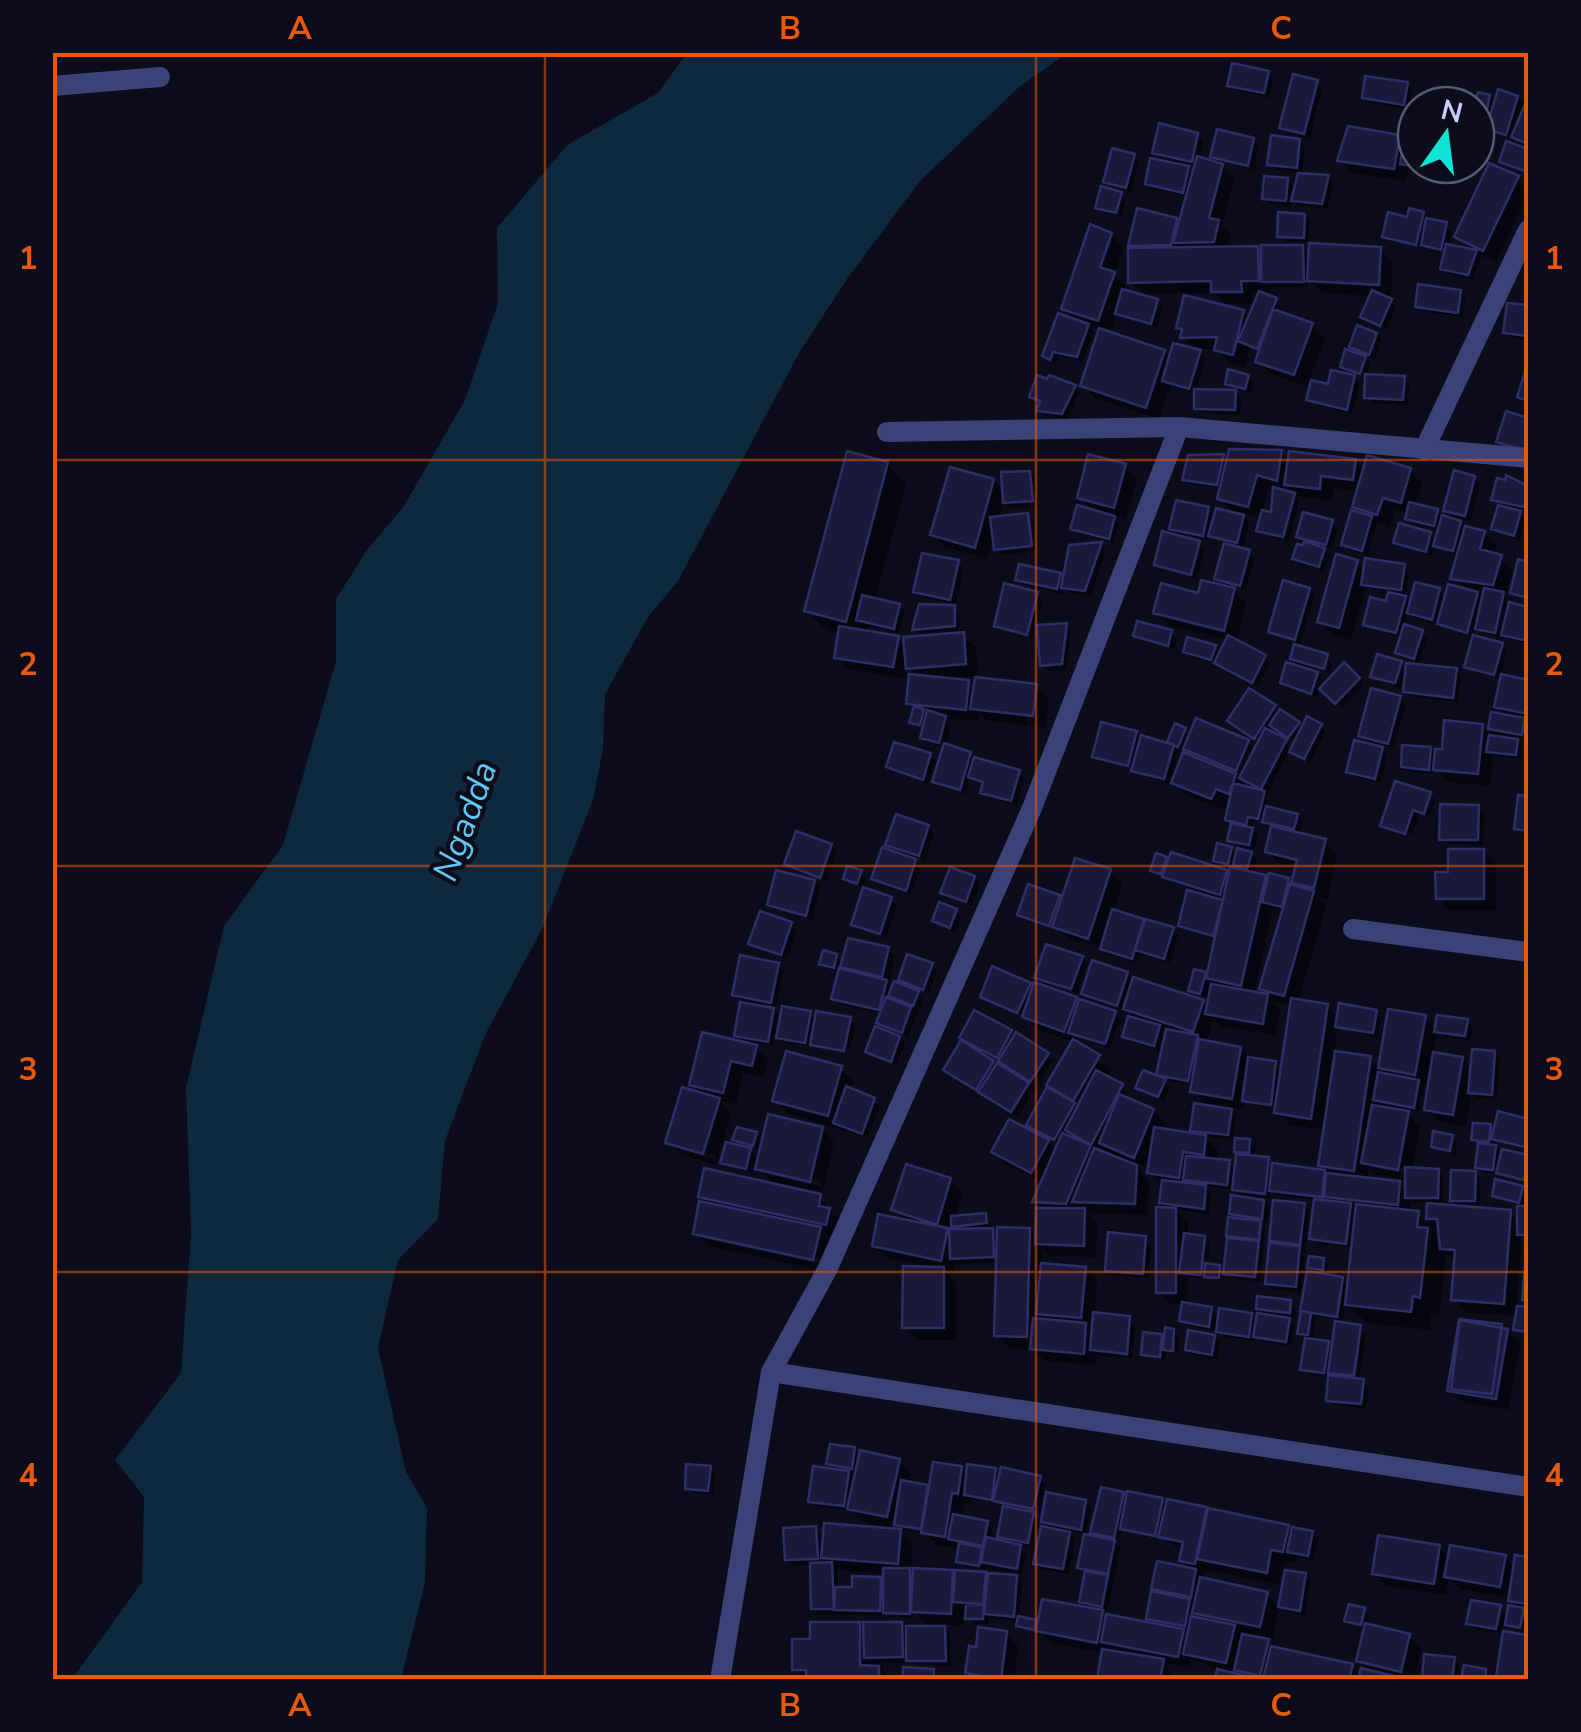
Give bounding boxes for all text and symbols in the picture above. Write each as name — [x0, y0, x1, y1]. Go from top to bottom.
text: A — [288, 7, 312, 50]
text: B — [779, 7, 801, 50]
text: C — [1270, 7, 1292, 50]
north arrow — [1396, 85, 1496, 185]
text: N — [1437, 91, 1467, 133]
text: 1 — [18, 237, 38, 280]
text: 1 — [1544, 237, 1564, 280]
text: 2 — [18, 643, 38, 686]
text: 2 — [1544, 643, 1564, 686]
water label: Ngadda — [422, 755, 508, 887]
text: 3 — [18, 1048, 38, 1091]
text: 3 — [1544, 1048, 1564, 1091]
text: 4 — [18, 1454, 38, 1497]
text: 4 — [1544, 1454, 1564, 1497]
text: A — [288, 1684, 312, 1727]
text: B — [779, 1684, 801, 1727]
text: C — [1270, 1684, 1292, 1727]

